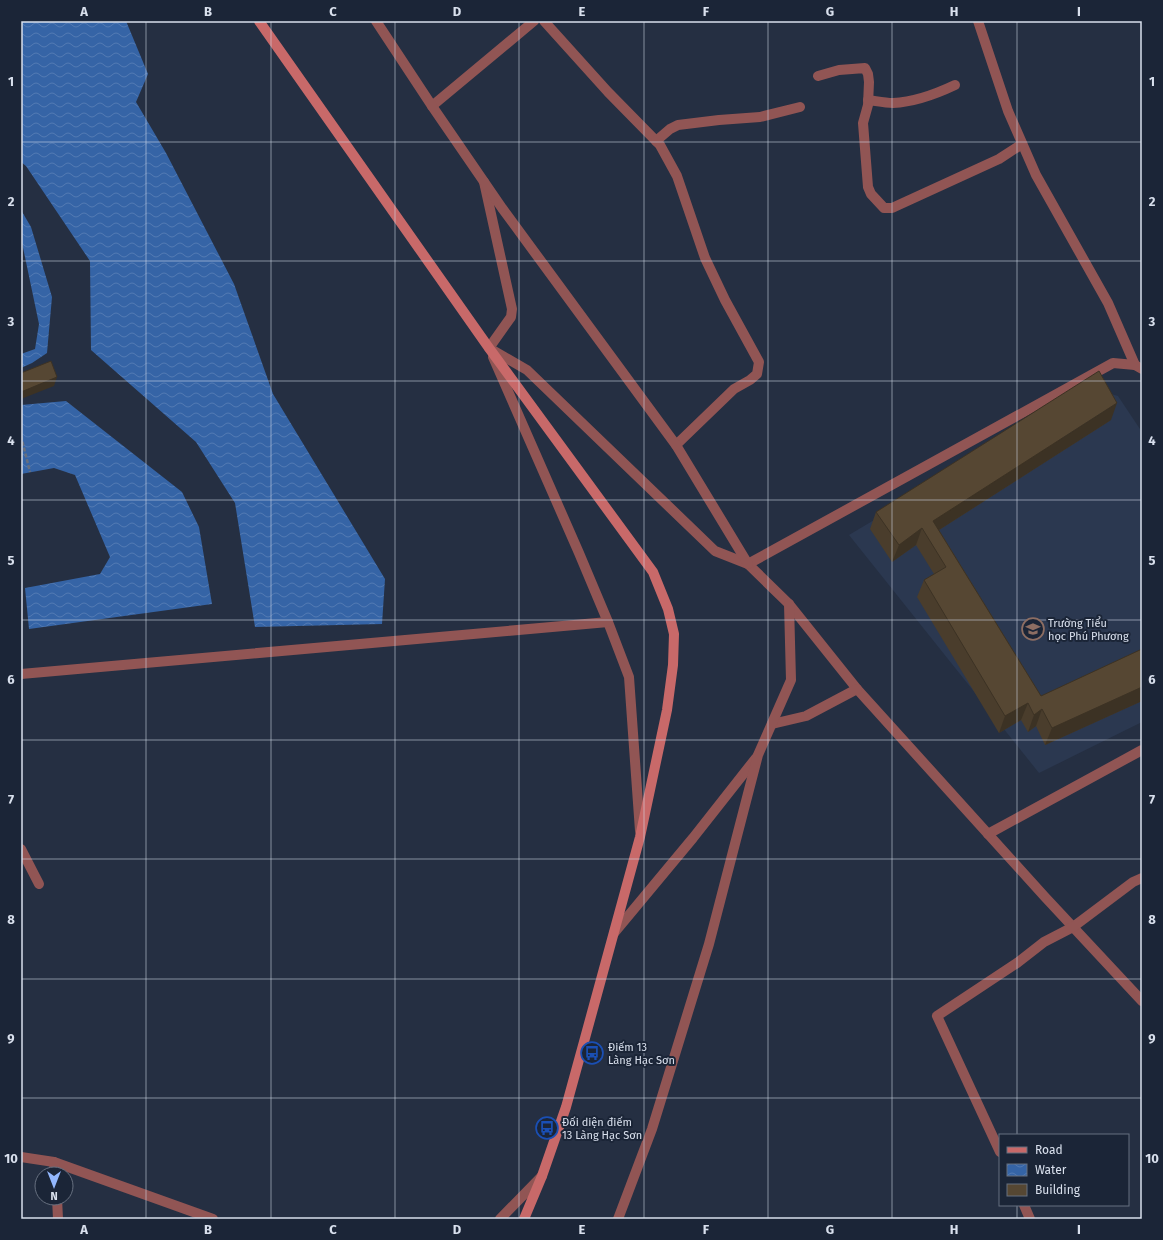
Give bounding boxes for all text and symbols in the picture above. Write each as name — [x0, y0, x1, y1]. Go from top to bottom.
text: A — [79, 4, 88, 19]
text: B — [204, 4, 212, 19]
text: C — [329, 4, 337, 19]
text: D — [453, 4, 462, 19]
text: E — [579, 4, 586, 19]
text: F — [703, 4, 710, 19]
text: G — [826, 4, 834, 19]
text: H — [950, 4, 958, 19]
text: I — [1077, 4, 1081, 19]
text: 1 — [8, 74, 14, 89]
text: 1 — [1149, 74, 1155, 89]
text: 2 — [8, 194, 15, 209]
text: 2 — [1149, 194, 1156, 209]
text: 3 — [7, 314, 15, 329]
text: 3 — [1148, 314, 1156, 329]
text: 4 — [7, 433, 15, 448]
text: 4 — [1148, 433, 1156, 448]
text: 5 — [8, 553, 15, 568]
text: 5 — [1149, 553, 1156, 568]
school or university icon: Trường Tiểu học Phú Phương — [1020, 616, 1046, 642]
place label: Trường Tiểu học Phú Phương — [1048, 616, 1129, 643]
text: 6 — [7, 672, 15, 687]
text: 6 — [1148, 672, 1156, 687]
text: 7 — [8, 792, 14, 807]
text: 7 — [1149, 792, 1155, 807]
text: 8 — [7, 912, 15, 927]
text: 8 — [1148, 912, 1156, 927]
text: 9 — [7, 1031, 15, 1046]
text: 9 — [1148, 1031, 1156, 1046]
bus stop icon: Điếm 13 Làng Hạc Sơn — [579, 1040, 605, 1066]
place label: Điếm 13 Làng Hạc Sơn — [608, 1041, 675, 1067]
bus stop icon: Đối diện điếm 13 Làng Hạc Sơn — [534, 1115, 560, 1141]
place label: Đối diện điếm 13 Làng Hạc Sơn — [562, 1116, 642, 1142]
legend — [999, 1134, 1129, 1206]
text: Road — [1035, 1143, 1063, 1157]
text: 10 — [4, 1151, 18, 1166]
text: 10 — [1145, 1151, 1159, 1166]
text: Water — [1035, 1163, 1067, 1177]
north arrow — [34, 1166, 74, 1206]
text: Building — [1035, 1183, 1081, 1197]
text: N — [50, 1189, 58, 1202]
text: A — [79, 1222, 88, 1237]
text: B — [204, 1222, 212, 1237]
text: C — [329, 1222, 337, 1237]
text: D — [453, 1222, 462, 1237]
text: E — [579, 1222, 586, 1237]
text: F — [703, 1222, 710, 1237]
text: G — [826, 1222, 834, 1237]
text: H — [950, 1222, 958, 1237]
text: I — [1077, 1222, 1081, 1237]

